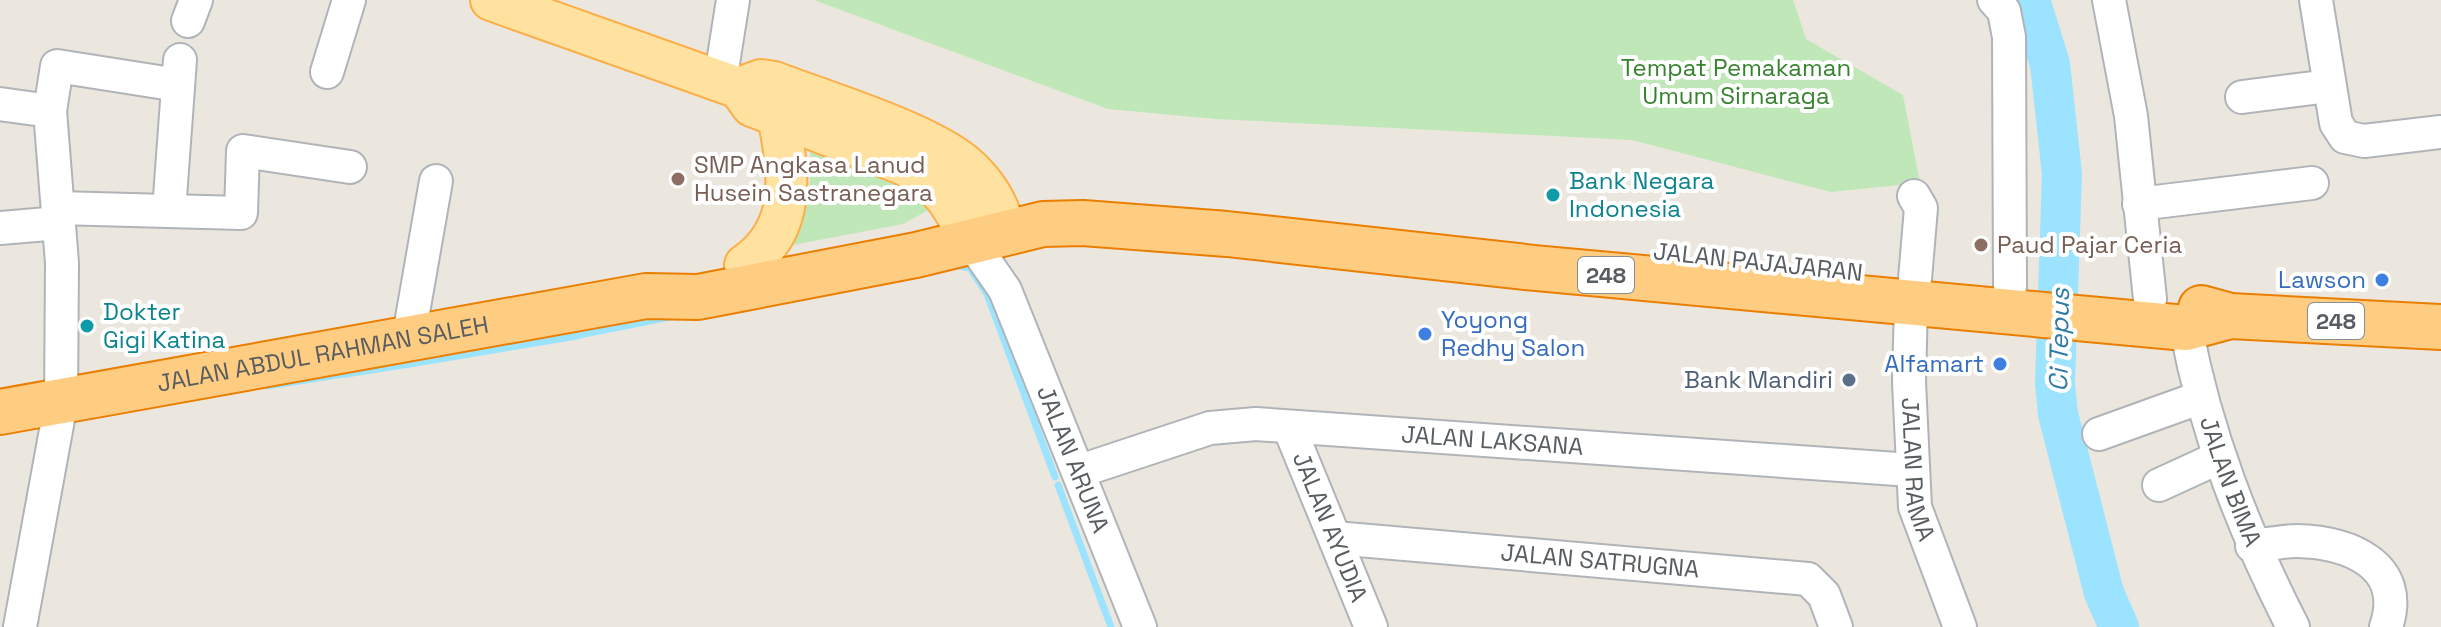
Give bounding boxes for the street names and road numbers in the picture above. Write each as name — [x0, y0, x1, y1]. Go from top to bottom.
street label: JALAN PAJAJARAN — [1652, 235, 1864, 288]
road number: 248 — [1578, 257, 1634, 293]
road number: 248 — [2308, 303, 2364, 339]
street label: JALAN ABDUL RAHMAN SALEH — [154, 309, 491, 399]
street label: JALAN ARUNA — [1030, 381, 1117, 537]
street label: JALAN RAMA — [1895, 397, 1942, 545]
street label: JALAN BIMA — [2193, 413, 2269, 551]
street label: JALAN LAKSANA — [1400, 418, 1585, 462]
street label: JALAN AYUDIA — [1286, 447, 1375, 606]
street label: JALAN SATRUGNA — [1500, 536, 1701, 585]

